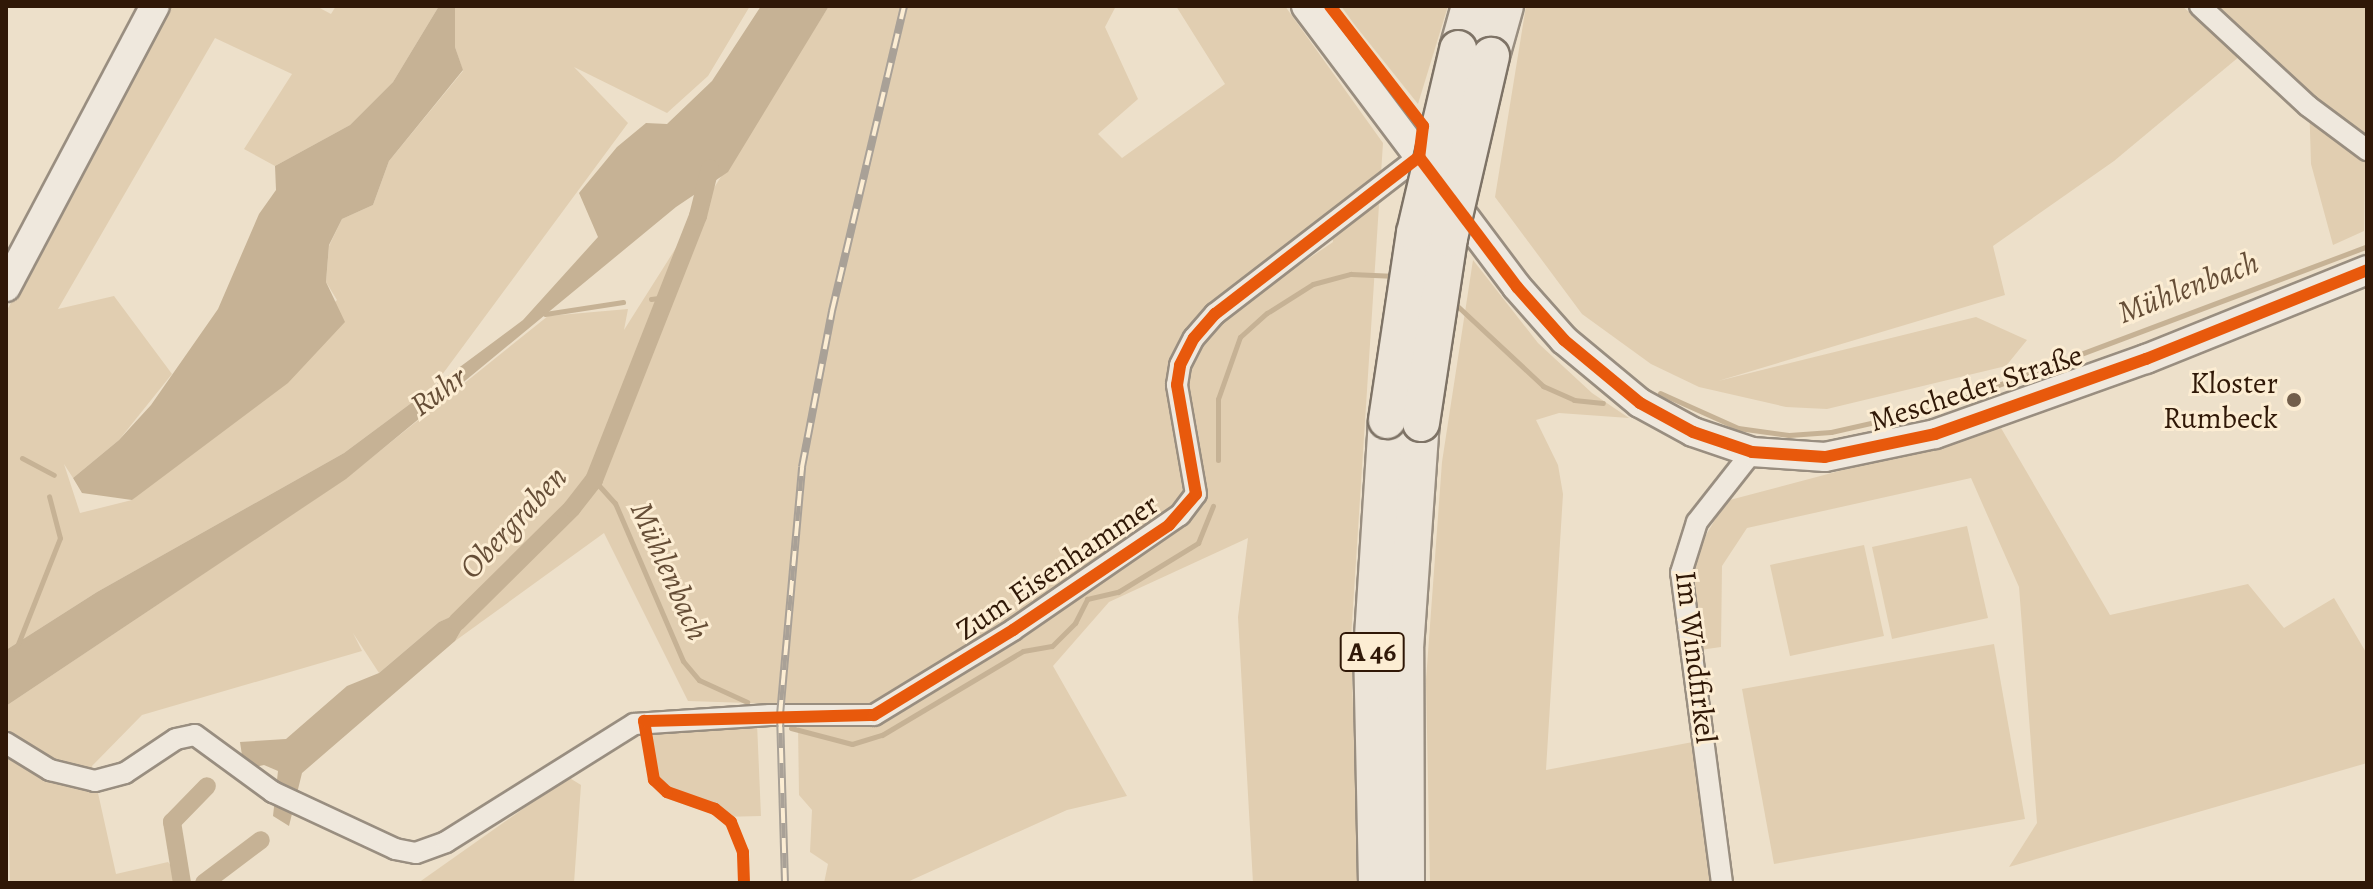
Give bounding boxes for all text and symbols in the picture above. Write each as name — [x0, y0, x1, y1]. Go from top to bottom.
water label: Mühlenbach — [2112, 243, 2264, 331]
street label: Mescheder Straße — [1865, 337, 2087, 439]
water label: Ruhr — [402, 358, 474, 424]
place label: Kloster Rumbeck — [2163, 365, 2278, 436]
marker: Kloster Rumbeck — [2285, 391, 2303, 409]
water label: Obergraben — [451, 458, 575, 586]
street label: Zum Eisenhammer — [949, 486, 1165, 648]
water label: Mühlenbach — [622, 496, 718, 646]
street label: Im Windfirkel — [1668, 569, 1724, 745]
road number: A 46 — [1338, 628, 1406, 676]

